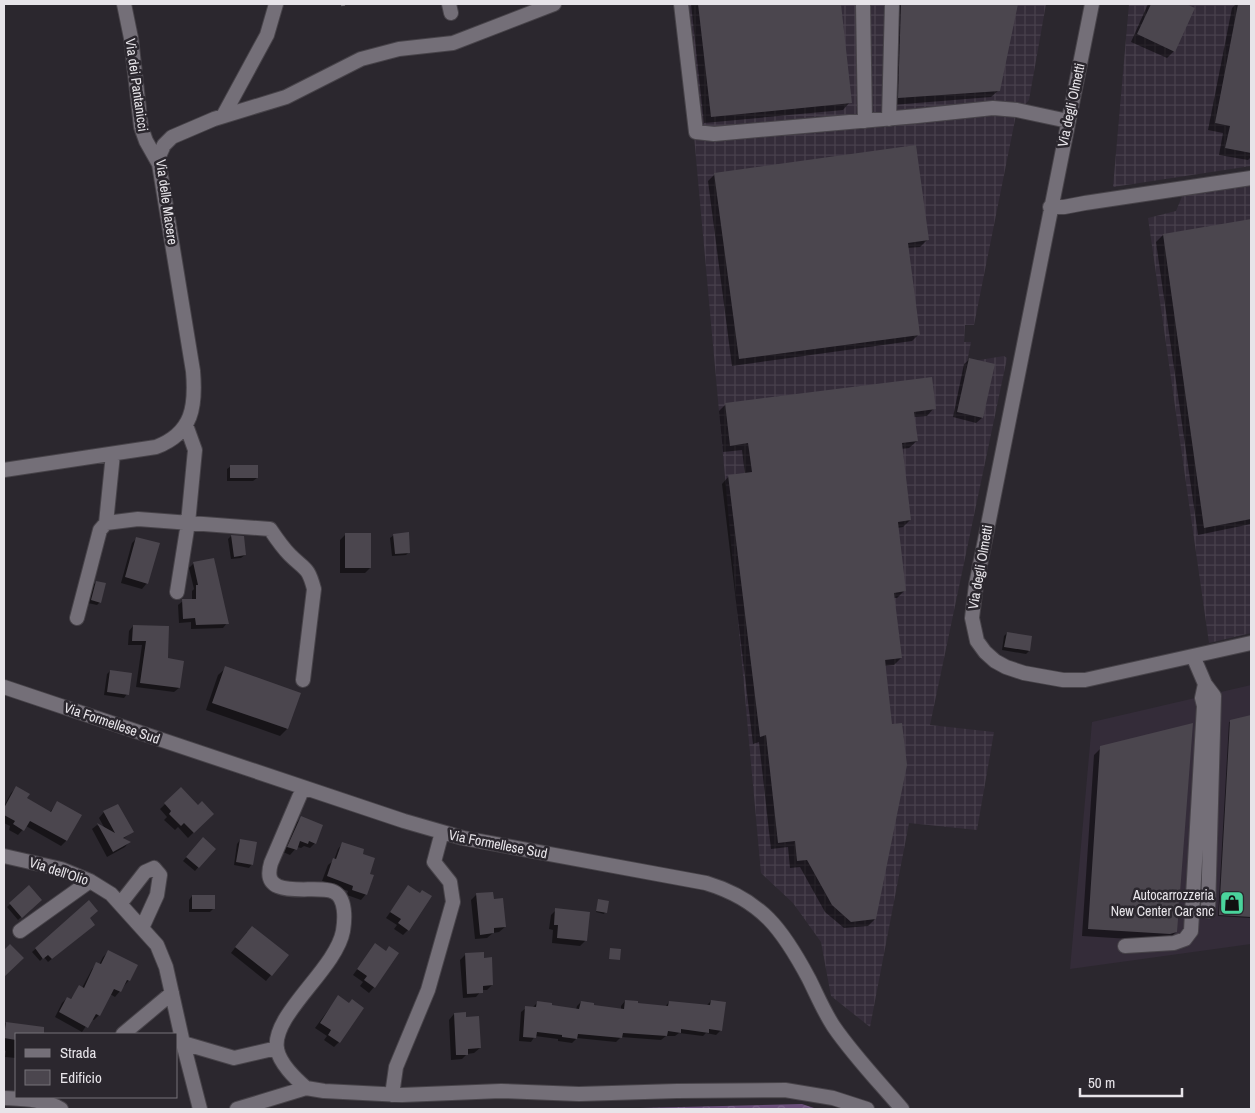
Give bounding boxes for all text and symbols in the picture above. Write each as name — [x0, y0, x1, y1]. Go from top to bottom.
street label: Via dei Pantanicci — [122, 37, 152, 133]
street label: Via degli Olmetti — [1053, 61, 1089, 149]
street label: Via delle Macere — [152, 158, 182, 246]
street label: Via degli Olmetti — [964, 523, 996, 611]
street label: Via Formellese Sud — [62, 698, 162, 748]
street label: Via Formellese Sud — [447, 826, 549, 862]
street label: Via dell'Olio — [27, 853, 91, 889]
place label: Autocarrozzeria New Center Car snc — [1111, 886, 1215, 920]
shop icon: Autocarrozzeria New Center Car snc — [1219, 890, 1245, 916]
legend — [15, 1033, 178, 1098]
text: Strada — [60, 1042, 96, 1063]
scale bar — [1080, 1066, 1182, 1098]
text: Edificio — [60, 1067, 102, 1088]
text: 50 m — [1088, 1072, 1115, 1093]

